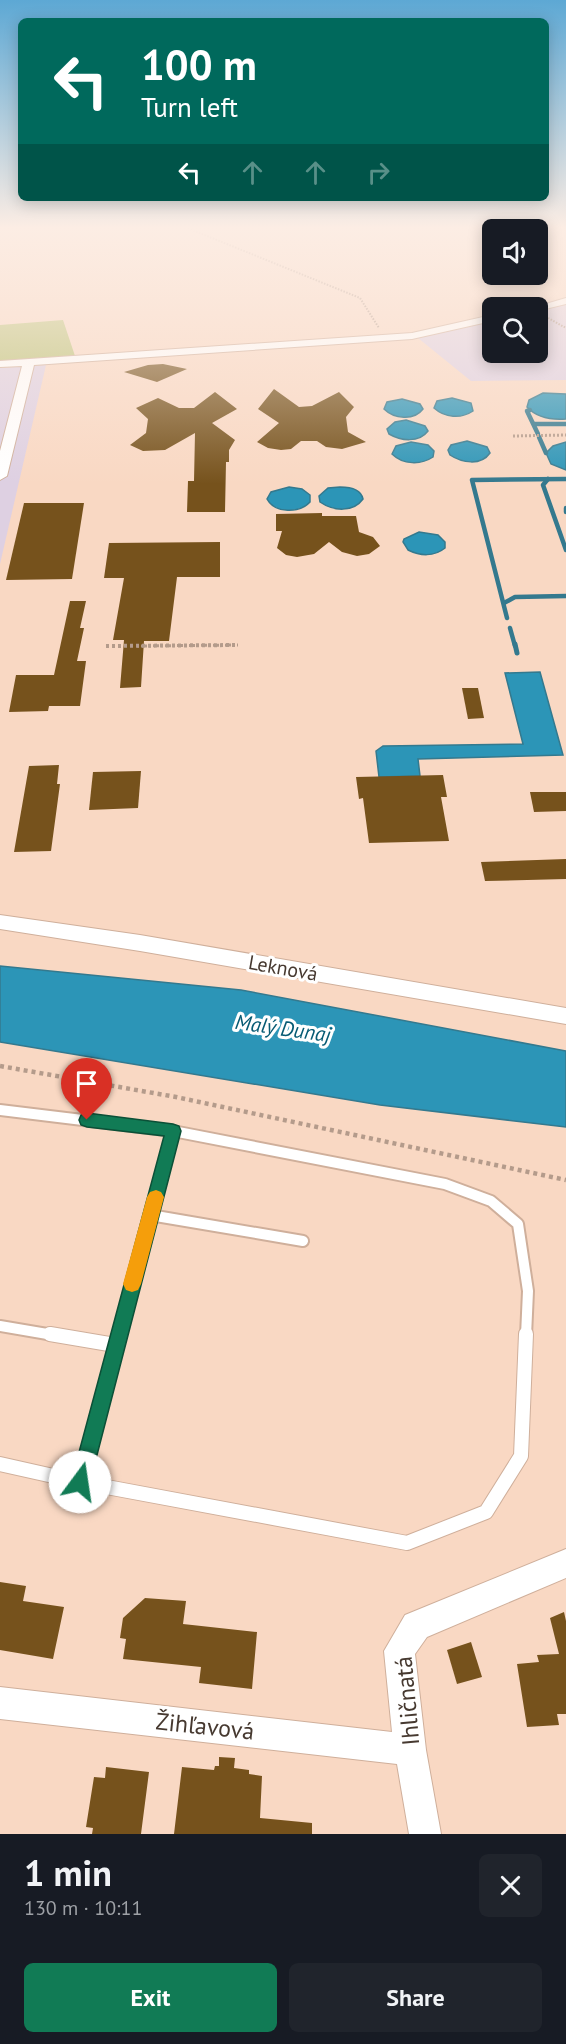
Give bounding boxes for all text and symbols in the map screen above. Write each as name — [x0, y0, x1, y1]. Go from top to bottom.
text: 100 m — [141, 37, 257, 92]
icon: left — [42, 42, 120, 120]
text: Turn left — [141, 90, 238, 124]
icon: left — [173, 156, 206, 189]
icon: ahead — [236, 156, 269, 189]
icon: ahead — [299, 156, 332, 189]
icon: right — [362, 156, 395, 189]
map controls — [482, 219, 548, 363]
button: sound — [482, 219, 548, 285]
button: search — [482, 297, 548, 363]
street label: Leknová — [246, 949, 320, 987]
water label: Malý Dunaj — [233, 1008, 333, 1048]
pin — [61, 1058, 112, 1120]
icon: arrive — [70, 1067, 103, 1100]
position arrow — [48, 1450, 112, 1514]
street label: Ihličnatá — [388, 1655, 426, 1747]
street label: Žihľavová — [154, 1705, 256, 1747]
text: 1 min — [24, 1849, 112, 1896]
button: close — [479, 1854, 542, 1917]
text: 130 m · 10:11 — [24, 1895, 142, 1921]
button: Exit — [24, 1963, 277, 2032]
button: Share — [289, 1963, 542, 2032]

